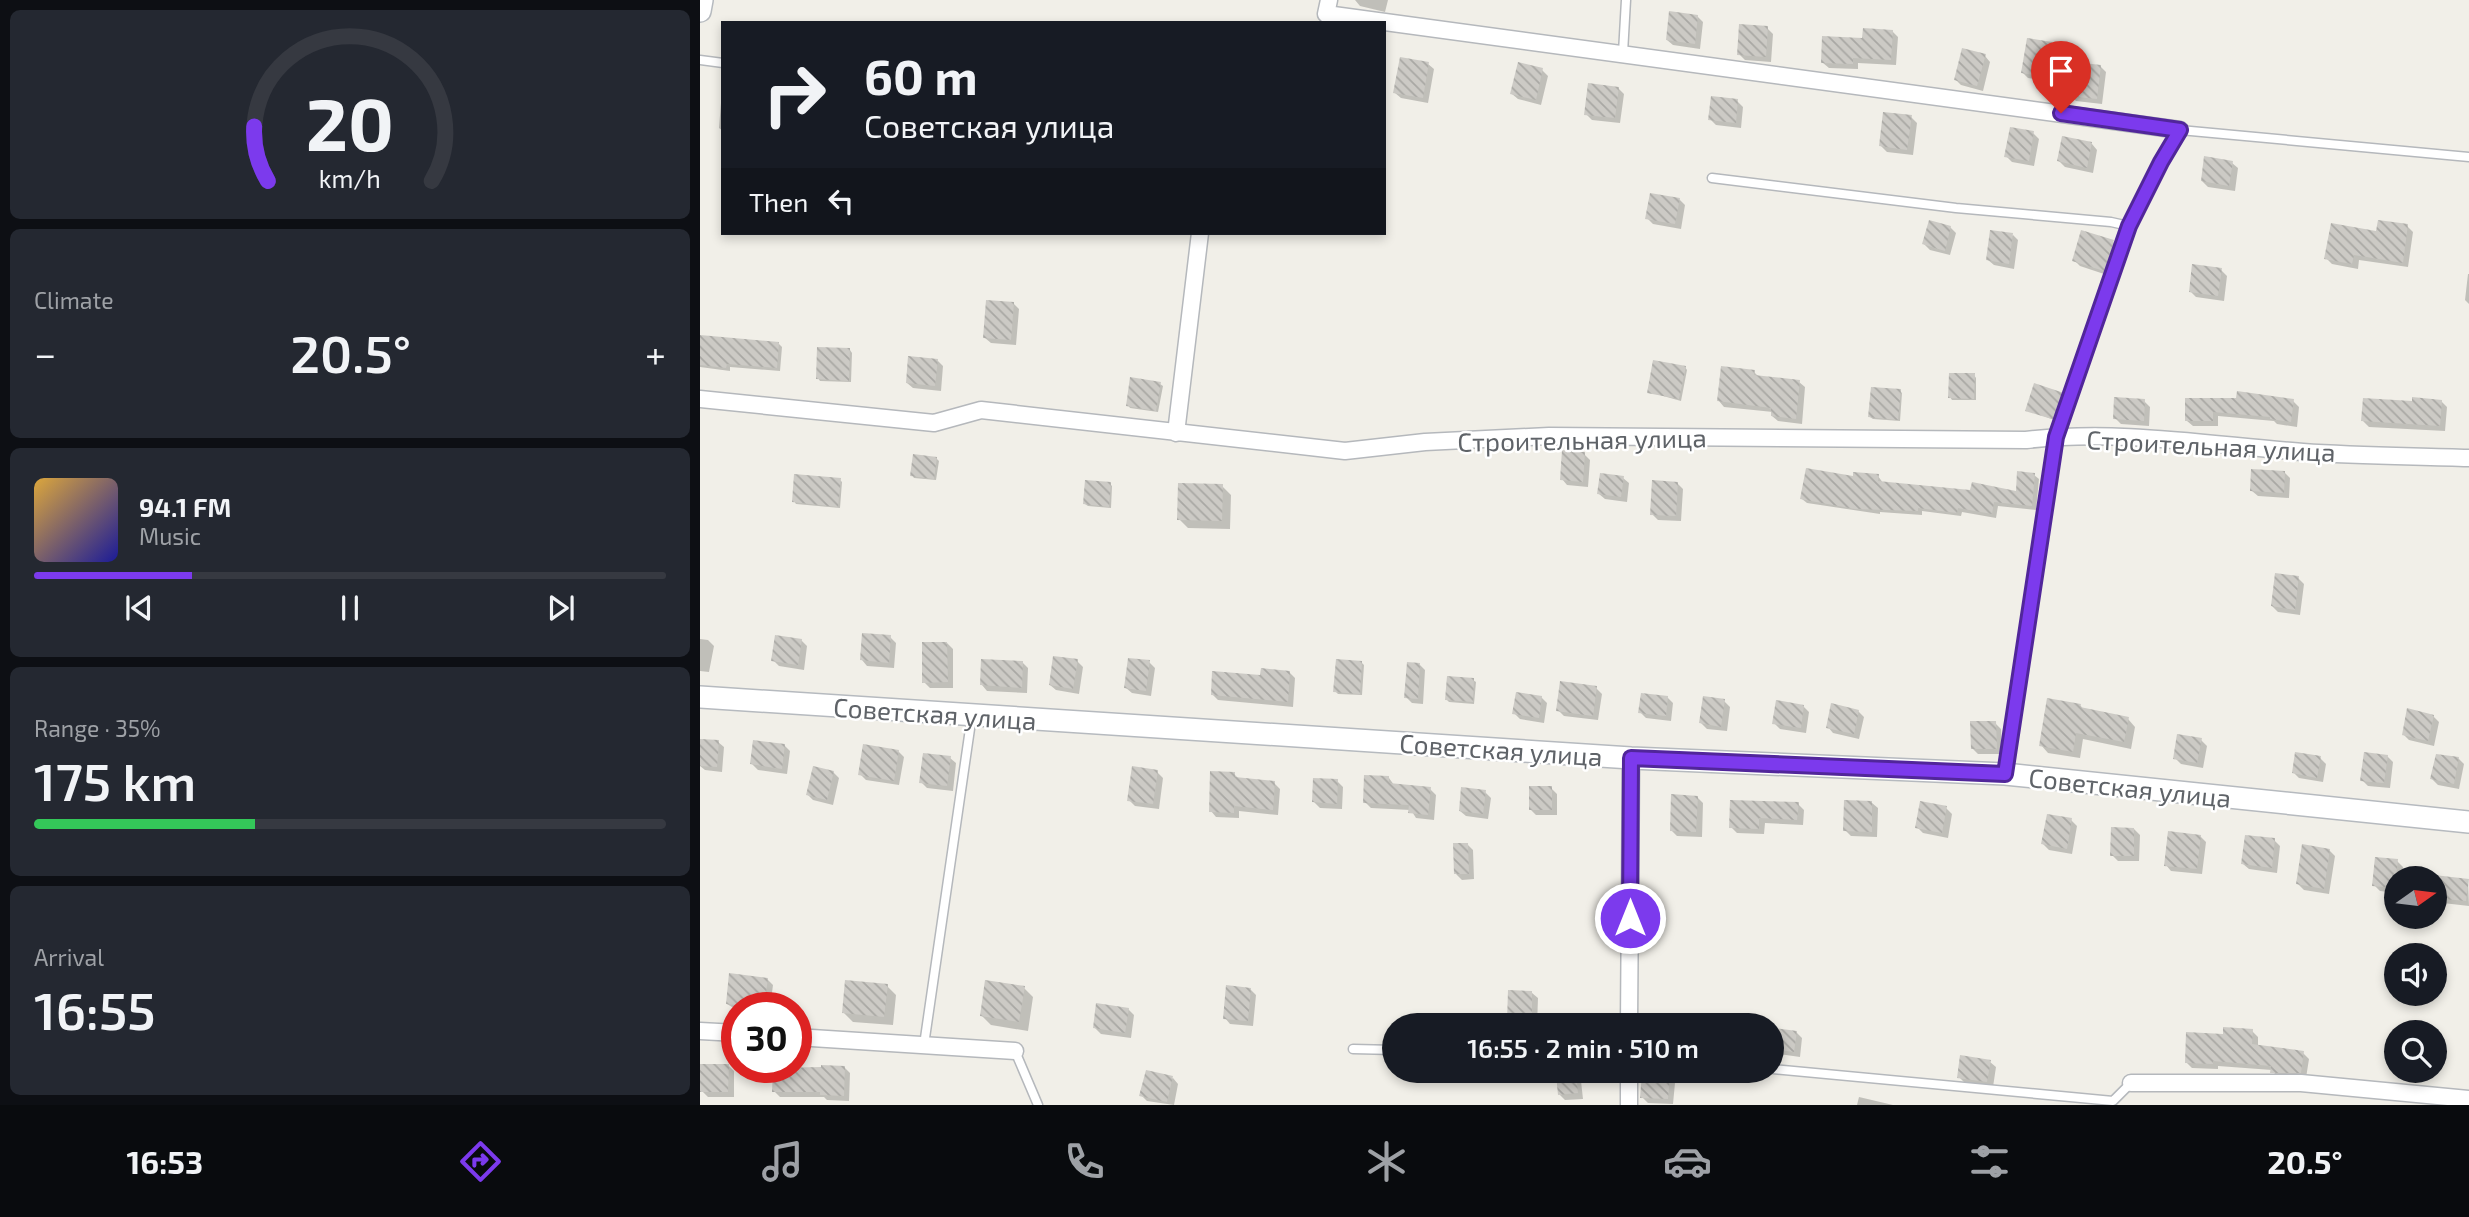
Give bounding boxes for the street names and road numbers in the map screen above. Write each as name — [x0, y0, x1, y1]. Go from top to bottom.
street label: Строительная улица — [1457, 421, 1707, 458]
street label: Строительная улица — [2086, 423, 2336, 468]
street label: Советская улица — [832, 690, 1038, 737]
street label: Советская улица — [1398, 726, 1604, 773]
street label: Советская улица — [2027, 761, 2233, 814]

